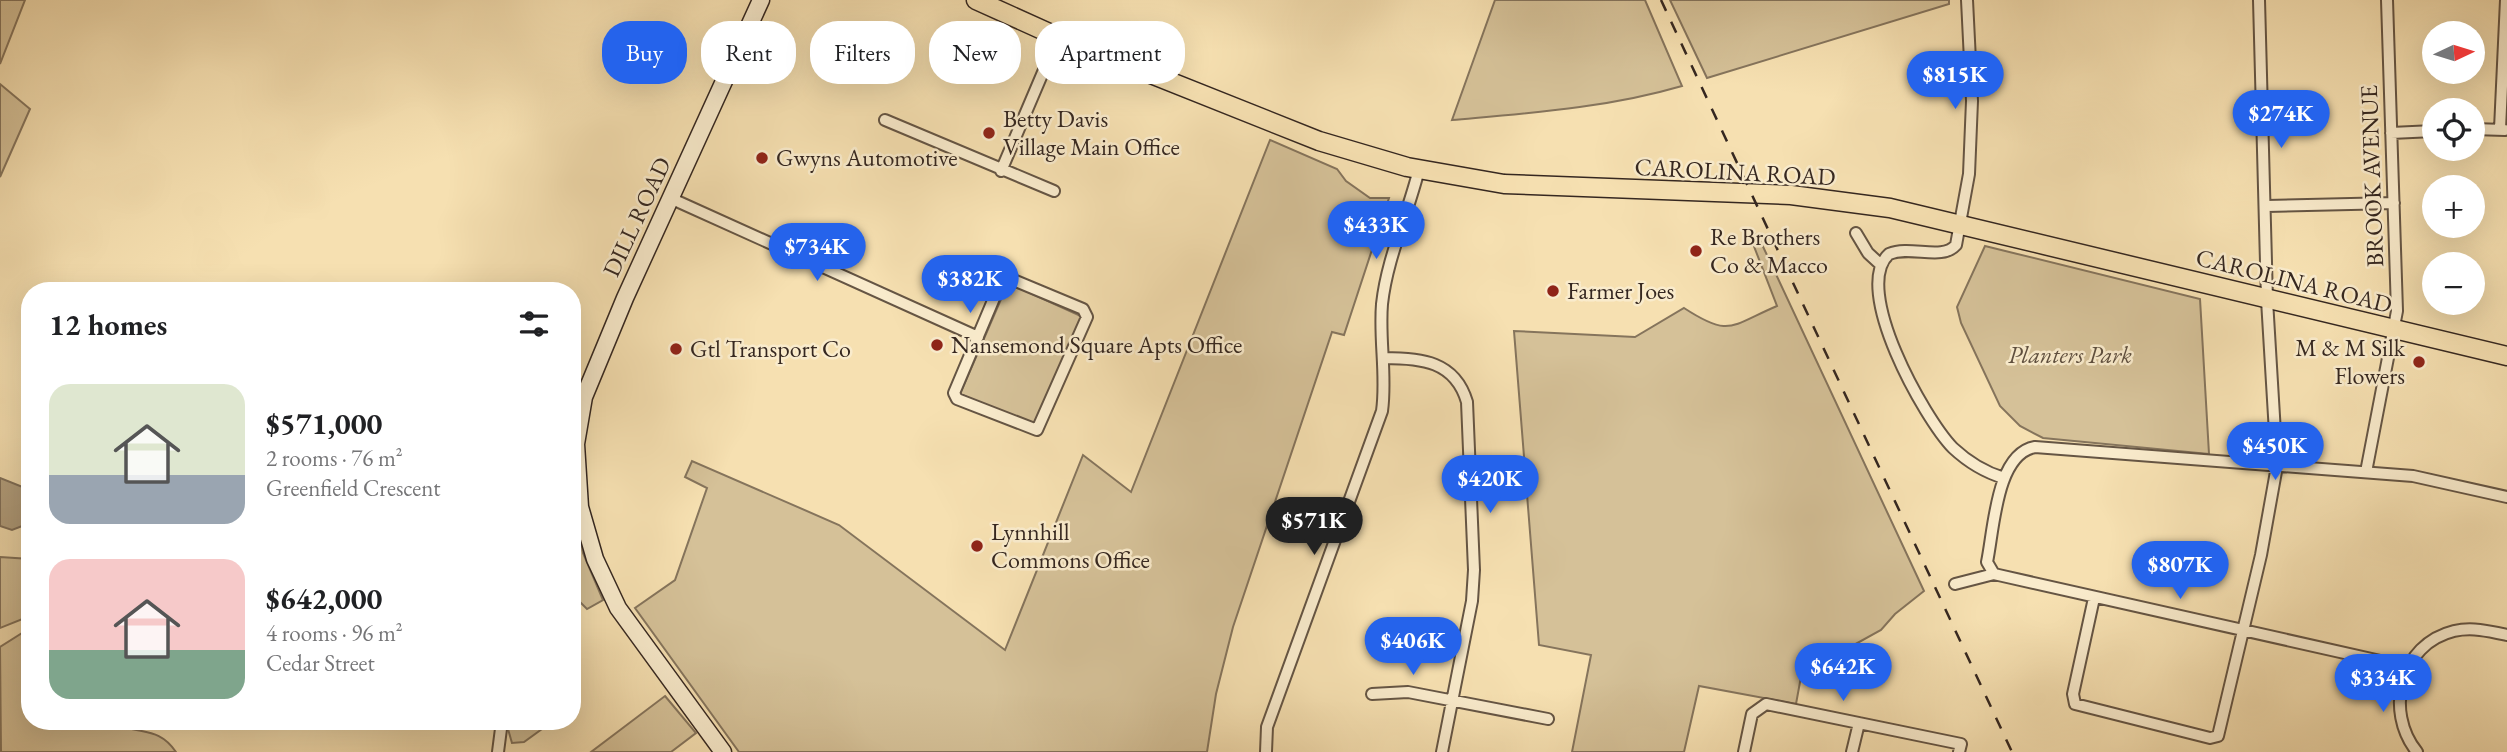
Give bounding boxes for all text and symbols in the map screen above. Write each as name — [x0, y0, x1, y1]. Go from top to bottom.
chip: Buy — [602, 21, 687, 84]
chip: Rent — [701, 21, 796, 84]
chip: Filters — [810, 21, 915, 84]
chip: New — [929, 21, 1021, 84]
chip: Apartment — [1035, 21, 1185, 84]
north arrow — [2422, 21, 2485, 84]
map controls — [2422, 21, 2485, 315]
pin: $815K — [1906, 52, 2004, 111]
text: $815K — [1923, 59, 1987, 89]
street label: BROOK AVENUE — [2353, 84, 2390, 268]
pin: $274K — [2232, 90, 2330, 150]
text: $274K — [2249, 98, 2313, 128]
button: locate — [2422, 98, 2485, 161]
place label: Betty Davis Village Main Office — [1003, 103, 1180, 162]
marker: Betty Davis Village Main Office — [981, 125, 997, 141]
place label: Gwyns Automotive — [776, 142, 958, 173]
marker: Gwyns Automotive — [754, 150, 770, 166]
street label: CAROLINA ROAD — [1634, 151, 1836, 192]
street label: DILL ROAD — [595, 152, 678, 282]
button: + — [2422, 175, 2485, 238]
pin: $433K — [1327, 202, 1425, 261]
text: $433K — [1344, 209, 1408, 239]
place label: Re Brothers Co & Macco — [1710, 221, 1828, 280]
pin: $734K — [768, 224, 866, 283]
text: $734K — [785, 231, 849, 261]
street label: CAROLINA ROAD — [2193, 241, 2395, 320]
marker: Re Brothers Co & Macco — [1688, 243, 1704, 259]
button: − — [2422, 252, 2485, 315]
pin: $382K — [921, 256, 1019, 315]
text: $382K — [938, 263, 1002, 293]
place label: Farmer Joes — [1567, 275, 1674, 306]
marker: Farmer Joes — [1545, 283, 1561, 299]
text: 12 homes — [49, 305, 167, 344]
icon: filters — [515, 305, 553, 343]
place label: Nansemond Square Apts Office — [951, 329, 1242, 360]
place label: M & M Silk Flowers — [2295, 332, 2406, 391]
place label: Gtl Transport Co — [690, 333, 851, 364]
marker: Nansemond Square Apts Office — [929, 337, 945, 353]
park label: Planters Park — [2008, 339, 2132, 370]
marker: Gtl Transport Co — [668, 341, 684, 357]
marker: M & M Silk Flowers — [2411, 354, 2427, 370]
text: $571,000 — [266, 404, 382, 443]
icon: home — [105, 412, 189, 496]
pin: $450K — [2226, 422, 2324, 482]
text: $450K — [2243, 430, 2307, 460]
text: 2 rooms · 76 m² — [266, 443, 403, 473]
pin: $420K — [1441, 456, 1539, 515]
text: $420K — [1458, 463, 1522, 493]
text: Greenfield Crescent — [266, 473, 441, 503]
pin: $571K — [1265, 498, 1363, 557]
text: $571K — [1282, 505, 1346, 535]
place label: Lynnhill Commons Office — [991, 516, 1150, 575]
marker: Lynnhill Commons Office — [969, 538, 985, 554]
pin: $807K — [2131, 542, 2229, 601]
text: $807K — [2148, 549, 2212, 579]
text: $642,000 — [266, 579, 382, 618]
icon: home — [105, 587, 189, 671]
text: 4 rooms · 96 m² — [266, 618, 403, 648]
pin: $406K — [1364, 618, 1462, 677]
text: $406K — [1381, 625, 1445, 655]
pin: $642K — [1794, 644, 1892, 703]
text: Cedar Street — [266, 648, 375, 678]
text: $642K — [1811, 651, 1875, 681]
pin: $334K — [2334, 654, 2432, 714]
text: $334K — [2351, 662, 2415, 692]

